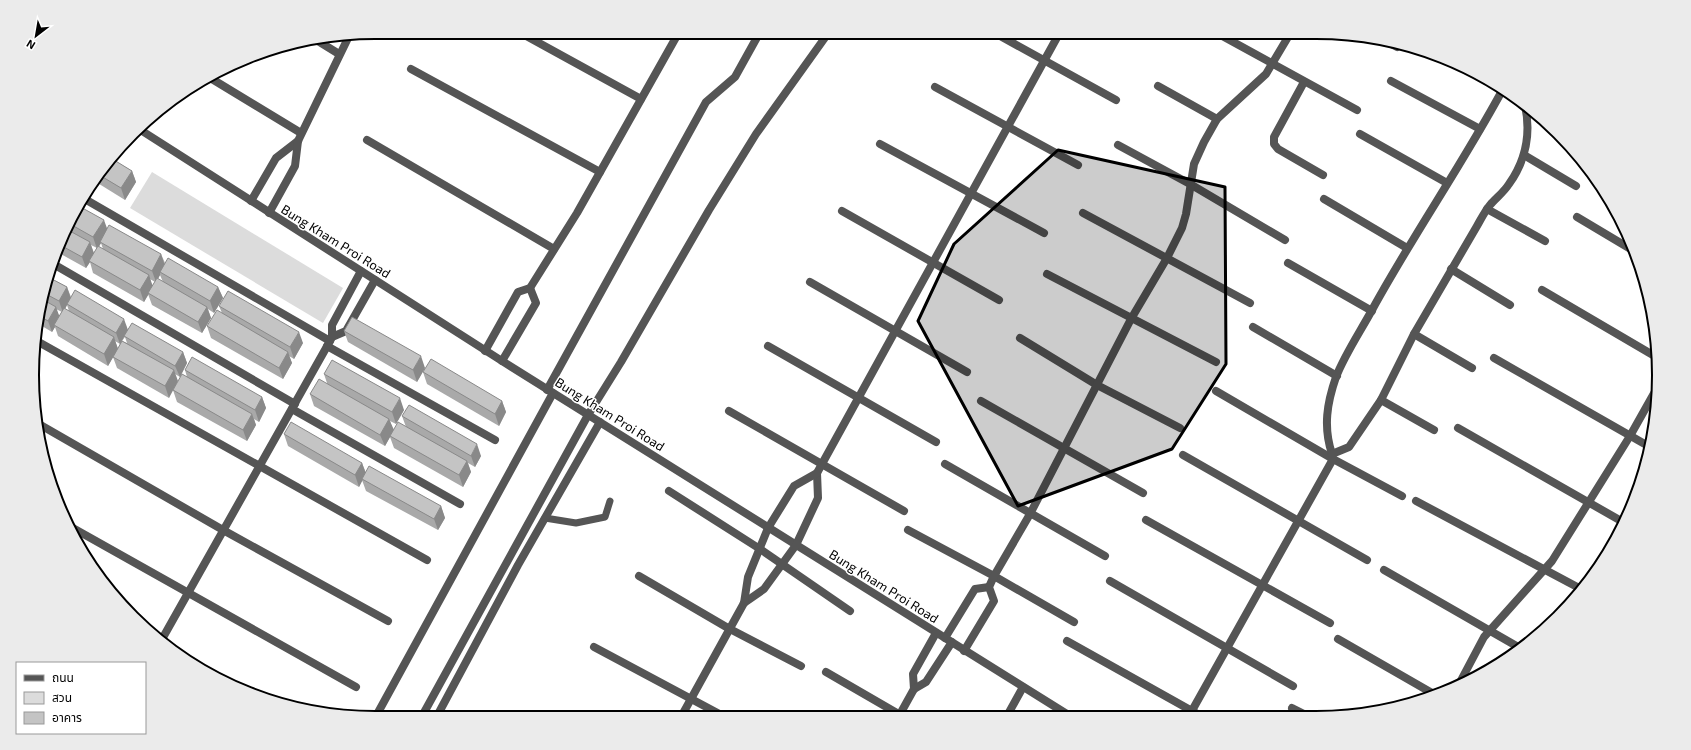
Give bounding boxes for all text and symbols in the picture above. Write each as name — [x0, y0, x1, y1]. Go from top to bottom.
north arrow — [16, 16, 56, 56]
text: N — [24, 37, 37, 53]
street label: Bung Kham Proi Road — [278, 201, 394, 281]
street label: Bung Kham Proi Road — [552, 374, 668, 454]
street label: Bung Kham Proi Road — [826, 546, 942, 626]
legend — [16, 662, 146, 734]
text: ถนน — [52, 670, 74, 684]
text: สวน — [52, 690, 72, 704]
text: อาคาร — [52, 710, 82, 724]

